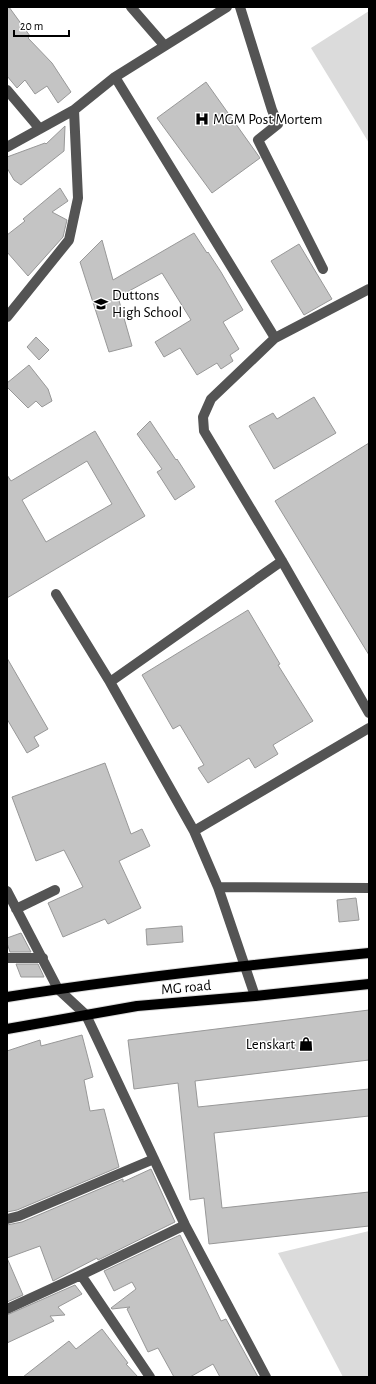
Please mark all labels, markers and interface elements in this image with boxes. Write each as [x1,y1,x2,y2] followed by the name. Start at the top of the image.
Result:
[14,12,69,38] scale bar
[20,20,43,32] text: 20 m
[194,111,210,127] hospital icon: MGM Post Mortem
[213,112,323,127] place label: MGM Post Mortem
[112,288,182,320] place label: Duttons High School
[93,296,109,312] school or university icon: Duttons High School
[160,978,212,997] street label: MG road
[298,1036,314,1052] shop icon: Lenskart
[246,1037,295,1052] place label: Lenskart

